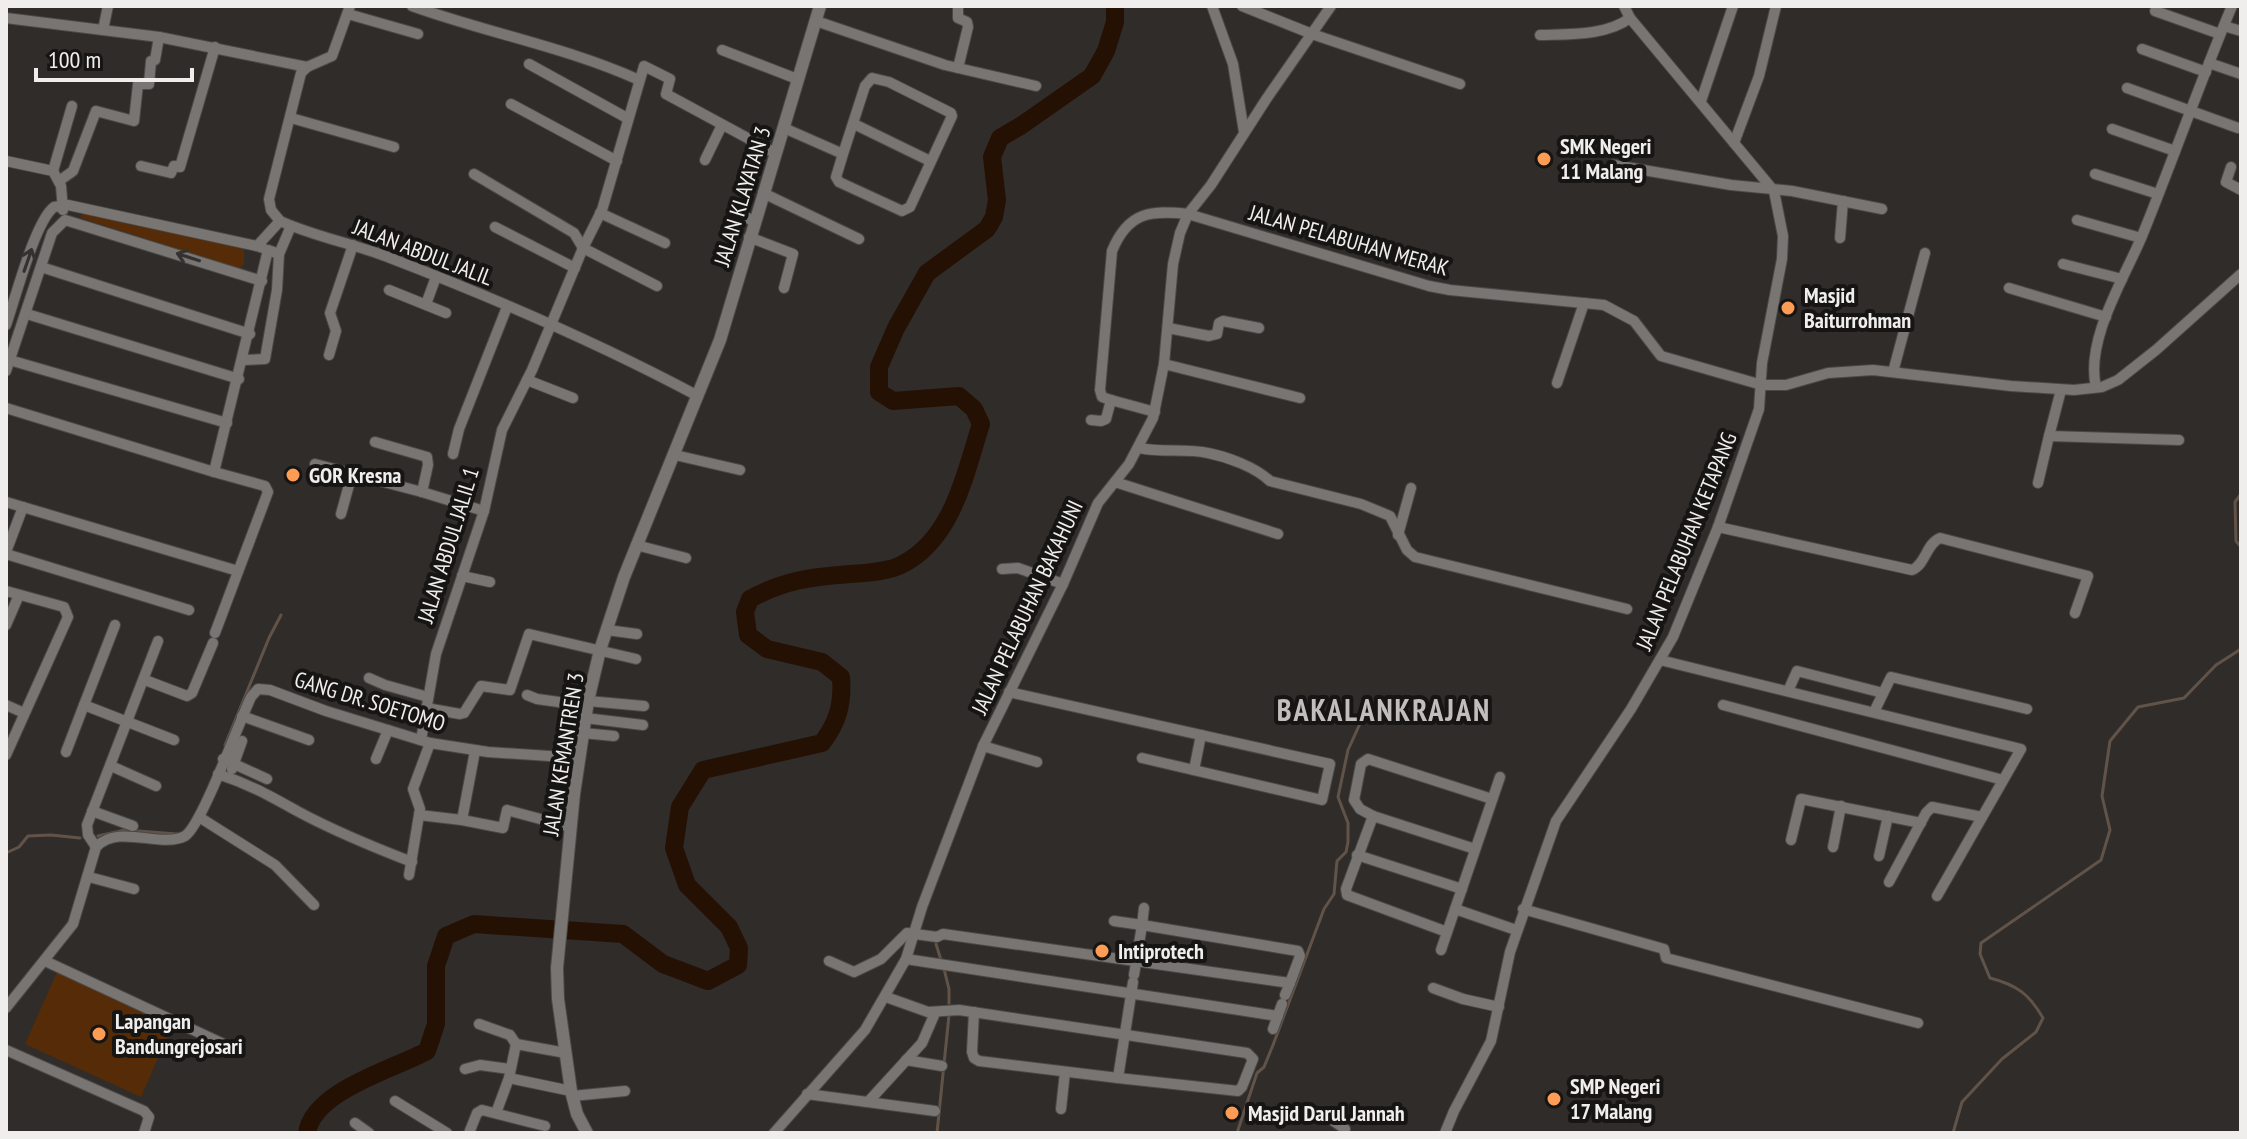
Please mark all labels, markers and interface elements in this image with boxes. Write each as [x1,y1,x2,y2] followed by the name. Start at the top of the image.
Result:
[36,32,192,82] scale bar
[48,44,101,75] text: 100 m
[707,123,777,270] street label: JALAN KLAYATAN 3
[1560,132,1652,185] place label: SMK Negeri 11 Malang
[1535,150,1553,168] marker: SMK Negeri 11 Malang
[1245,198,1452,282] street label: JALAN PELABUHAN MERAK
[348,212,497,291] street label: JALAN ABDUL JALIL
[21,248,36,273] one-way arrow
[175,249,201,264] one-way arrow
[1804,281,1911,334] place label: Masjid Baiturrohman
[1779,299,1797,317] marker: Masjid Baiturrohman
[1629,428,1743,655] street label: JALAN PELABUHAN KETAPANG
[309,461,401,489] place label: GOR Kresna
[411,464,485,627] street label: JALAN ABDUL JALIL 1
[284,466,302,484] marker: GOR Kresna
[965,495,1089,719] street label: JALAN PELABUHAN BAKAHUNI
[291,665,449,737] street label: GANG DR. SOETOMO
[536,670,590,838] street label: JALAN KEMANTREN 3
[1277,690,1491,729] district label: BAKALANKRAJAN
[1118,937,1204,965] place label: Intiprotech
[1093,942,1111,960] marker: Intiprotech
[115,1007,243,1060] place label: Lapangan Bandungrejosari
[90,1025,108,1043] marker: Lapangan Bandungrejosari
[1570,1072,1660,1125] place label: SMP Negeri 17 Malang
[1545,1090,1563,1108] marker: SMP Negeri 17 Malang
[1248,1099,1405,1127] place label: Masjid Darul Jannah
[1223,1104,1241,1122] marker: Masjid Darul Jannah

